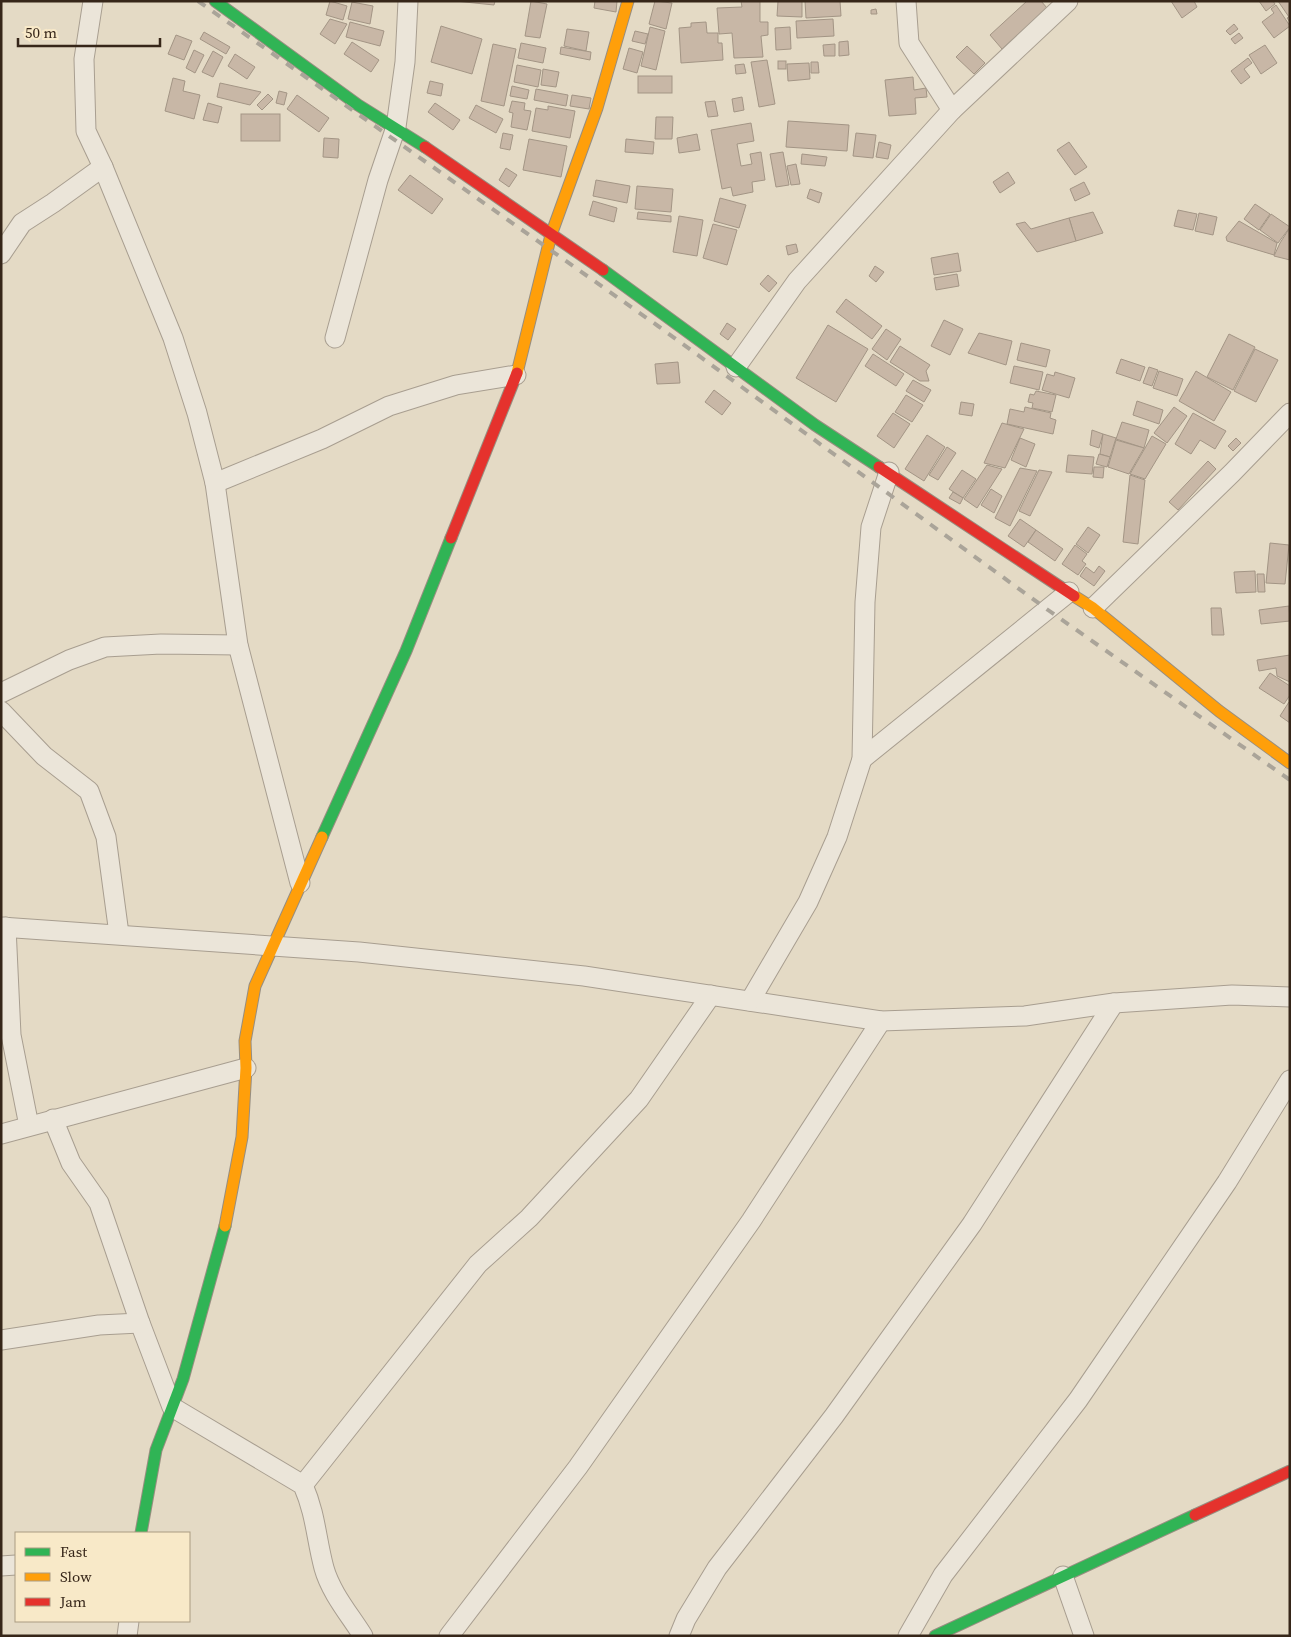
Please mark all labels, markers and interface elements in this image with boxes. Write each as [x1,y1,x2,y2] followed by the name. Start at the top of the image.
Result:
[18,15,160,47] scale bar
[25,22,57,43] text: 50 m
[15,1532,190,1622] legend
[60,1541,87,1562] text: Fast
[60,1566,92,1587] text: Slow
[59,1591,87,1612] text: Jam

